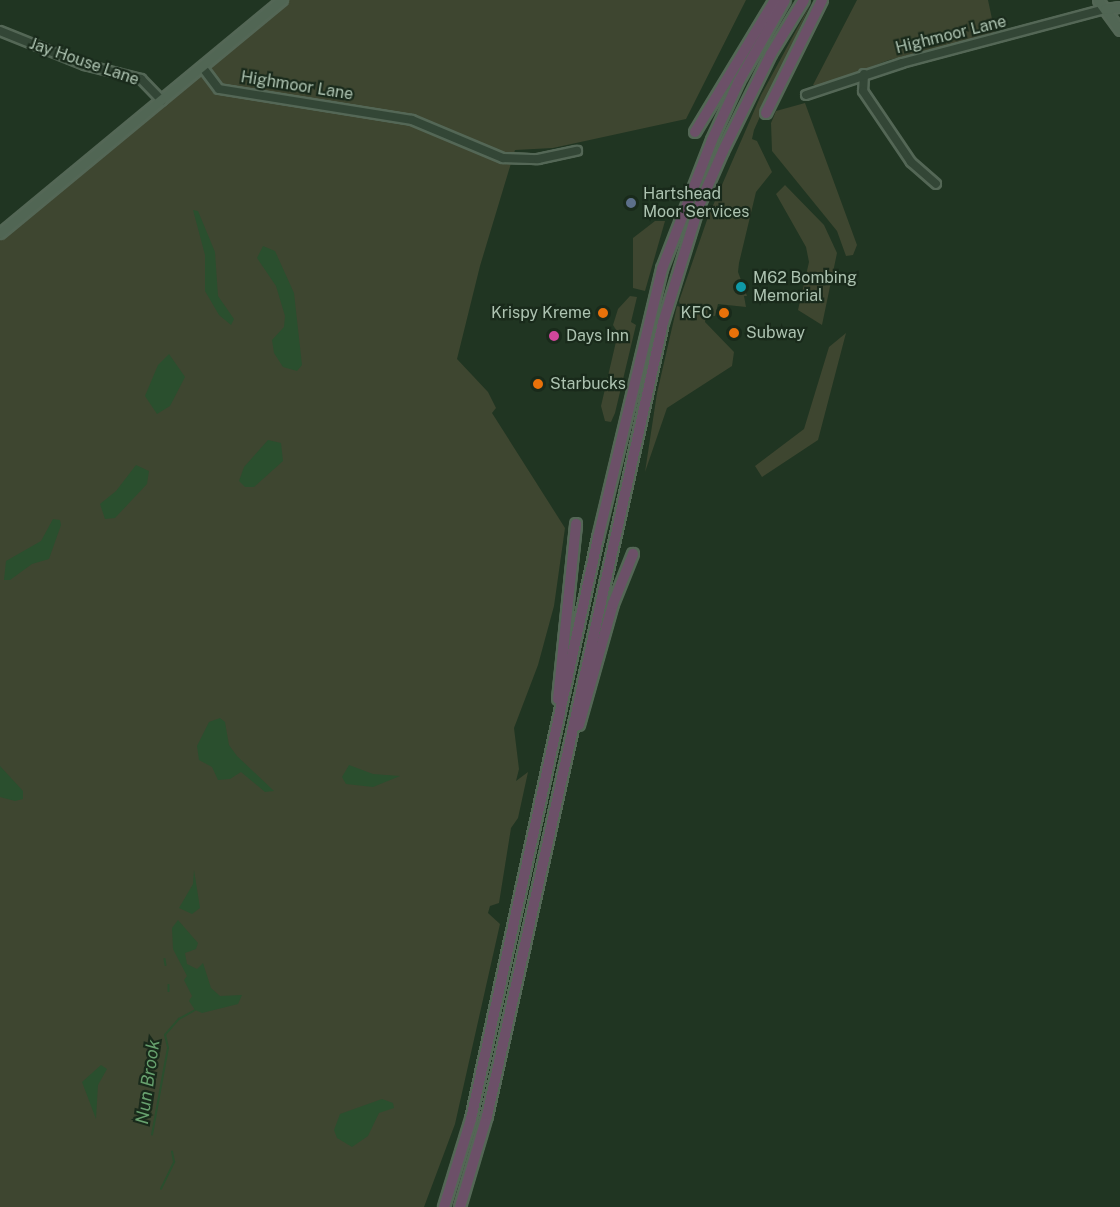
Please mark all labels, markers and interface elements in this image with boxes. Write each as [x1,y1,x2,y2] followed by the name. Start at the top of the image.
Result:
[894,12,1008,58] street label: Highmoor Lane
[27,34,141,90] street label: Jay House Lane
[239,68,355,104] street label: Highmoor Lane
[643,184,749,222] place label: Hartshead Moor Services
[624,196,638,210] marker: Hartshead Moor Services
[753,268,857,306] place label: M62 Bombing Memorial
[734,280,748,294] marker: M62 Bombing Memorial
[491,303,591,323] place label: Krispy Kreme
[681,303,712,323] place label: KFC
[596,306,610,320] marker: Krispy Kreme
[717,306,731,320] marker: KFC
[746,323,805,343] place label: Subway
[566,326,629,346] place label: Days Inn
[727,326,741,340] marker: Subway
[547,329,561,343] marker: Days Inn
[550,374,626,394] place label: Starbucks
[531,377,545,391] marker: Starbucks
[131,1038,165,1126] water label: Nun Brook

